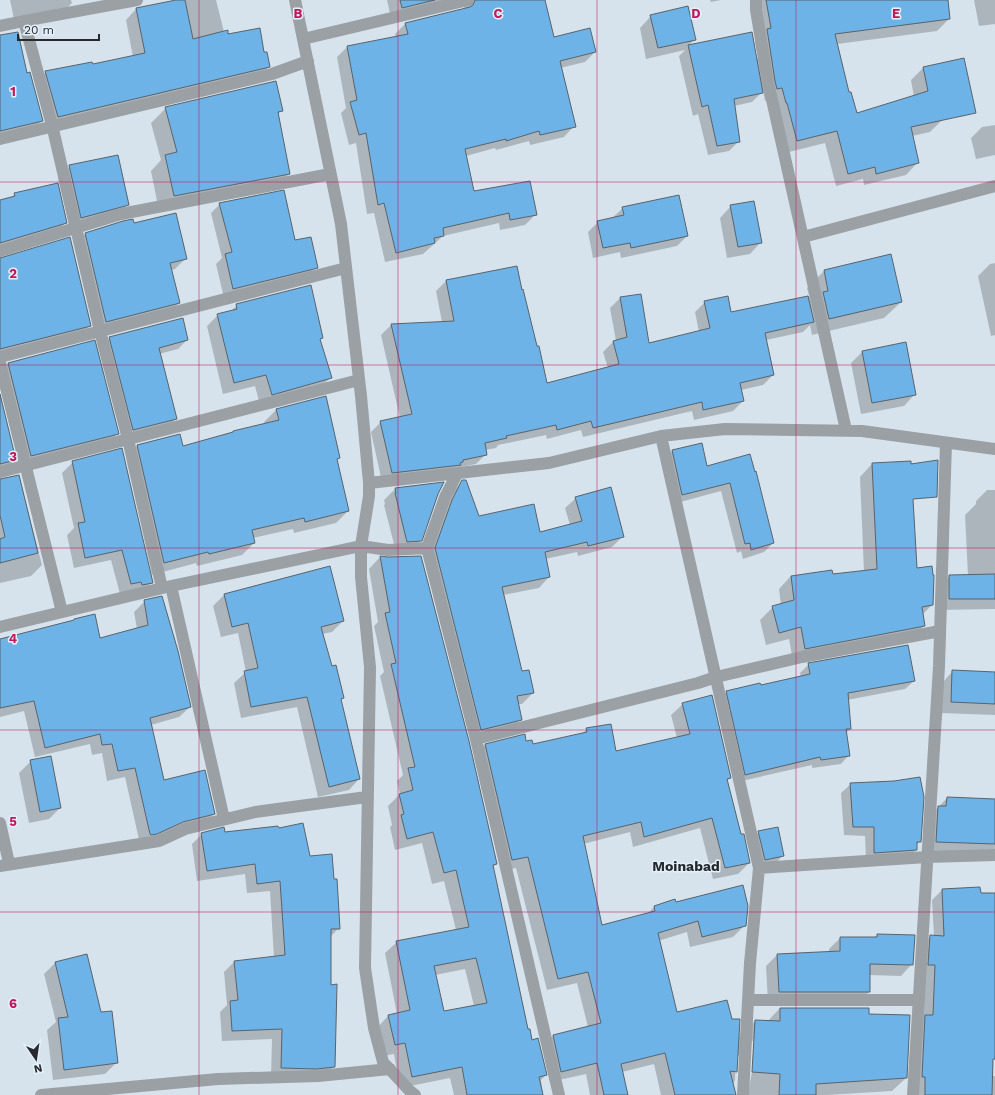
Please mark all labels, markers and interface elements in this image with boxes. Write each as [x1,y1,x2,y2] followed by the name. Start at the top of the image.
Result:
[294,6,303,21] text: B
[494,6,503,21] text: C
[691,6,701,21] text: D
[892,6,900,21] text: E
[18,16,99,42] scale bar
[24,23,54,37] text: 20 m
[10,84,16,99] text: 1
[9,266,17,281] text: 2
[9,449,17,464] text: 3
[9,631,18,646] text: 4
[9,814,17,829] text: 5
[652,858,720,874] district label: Moinabad
[9,996,17,1011] text: 6
[16,1039,56,1079] north arrow
[33,1061,44,1076] text: N

